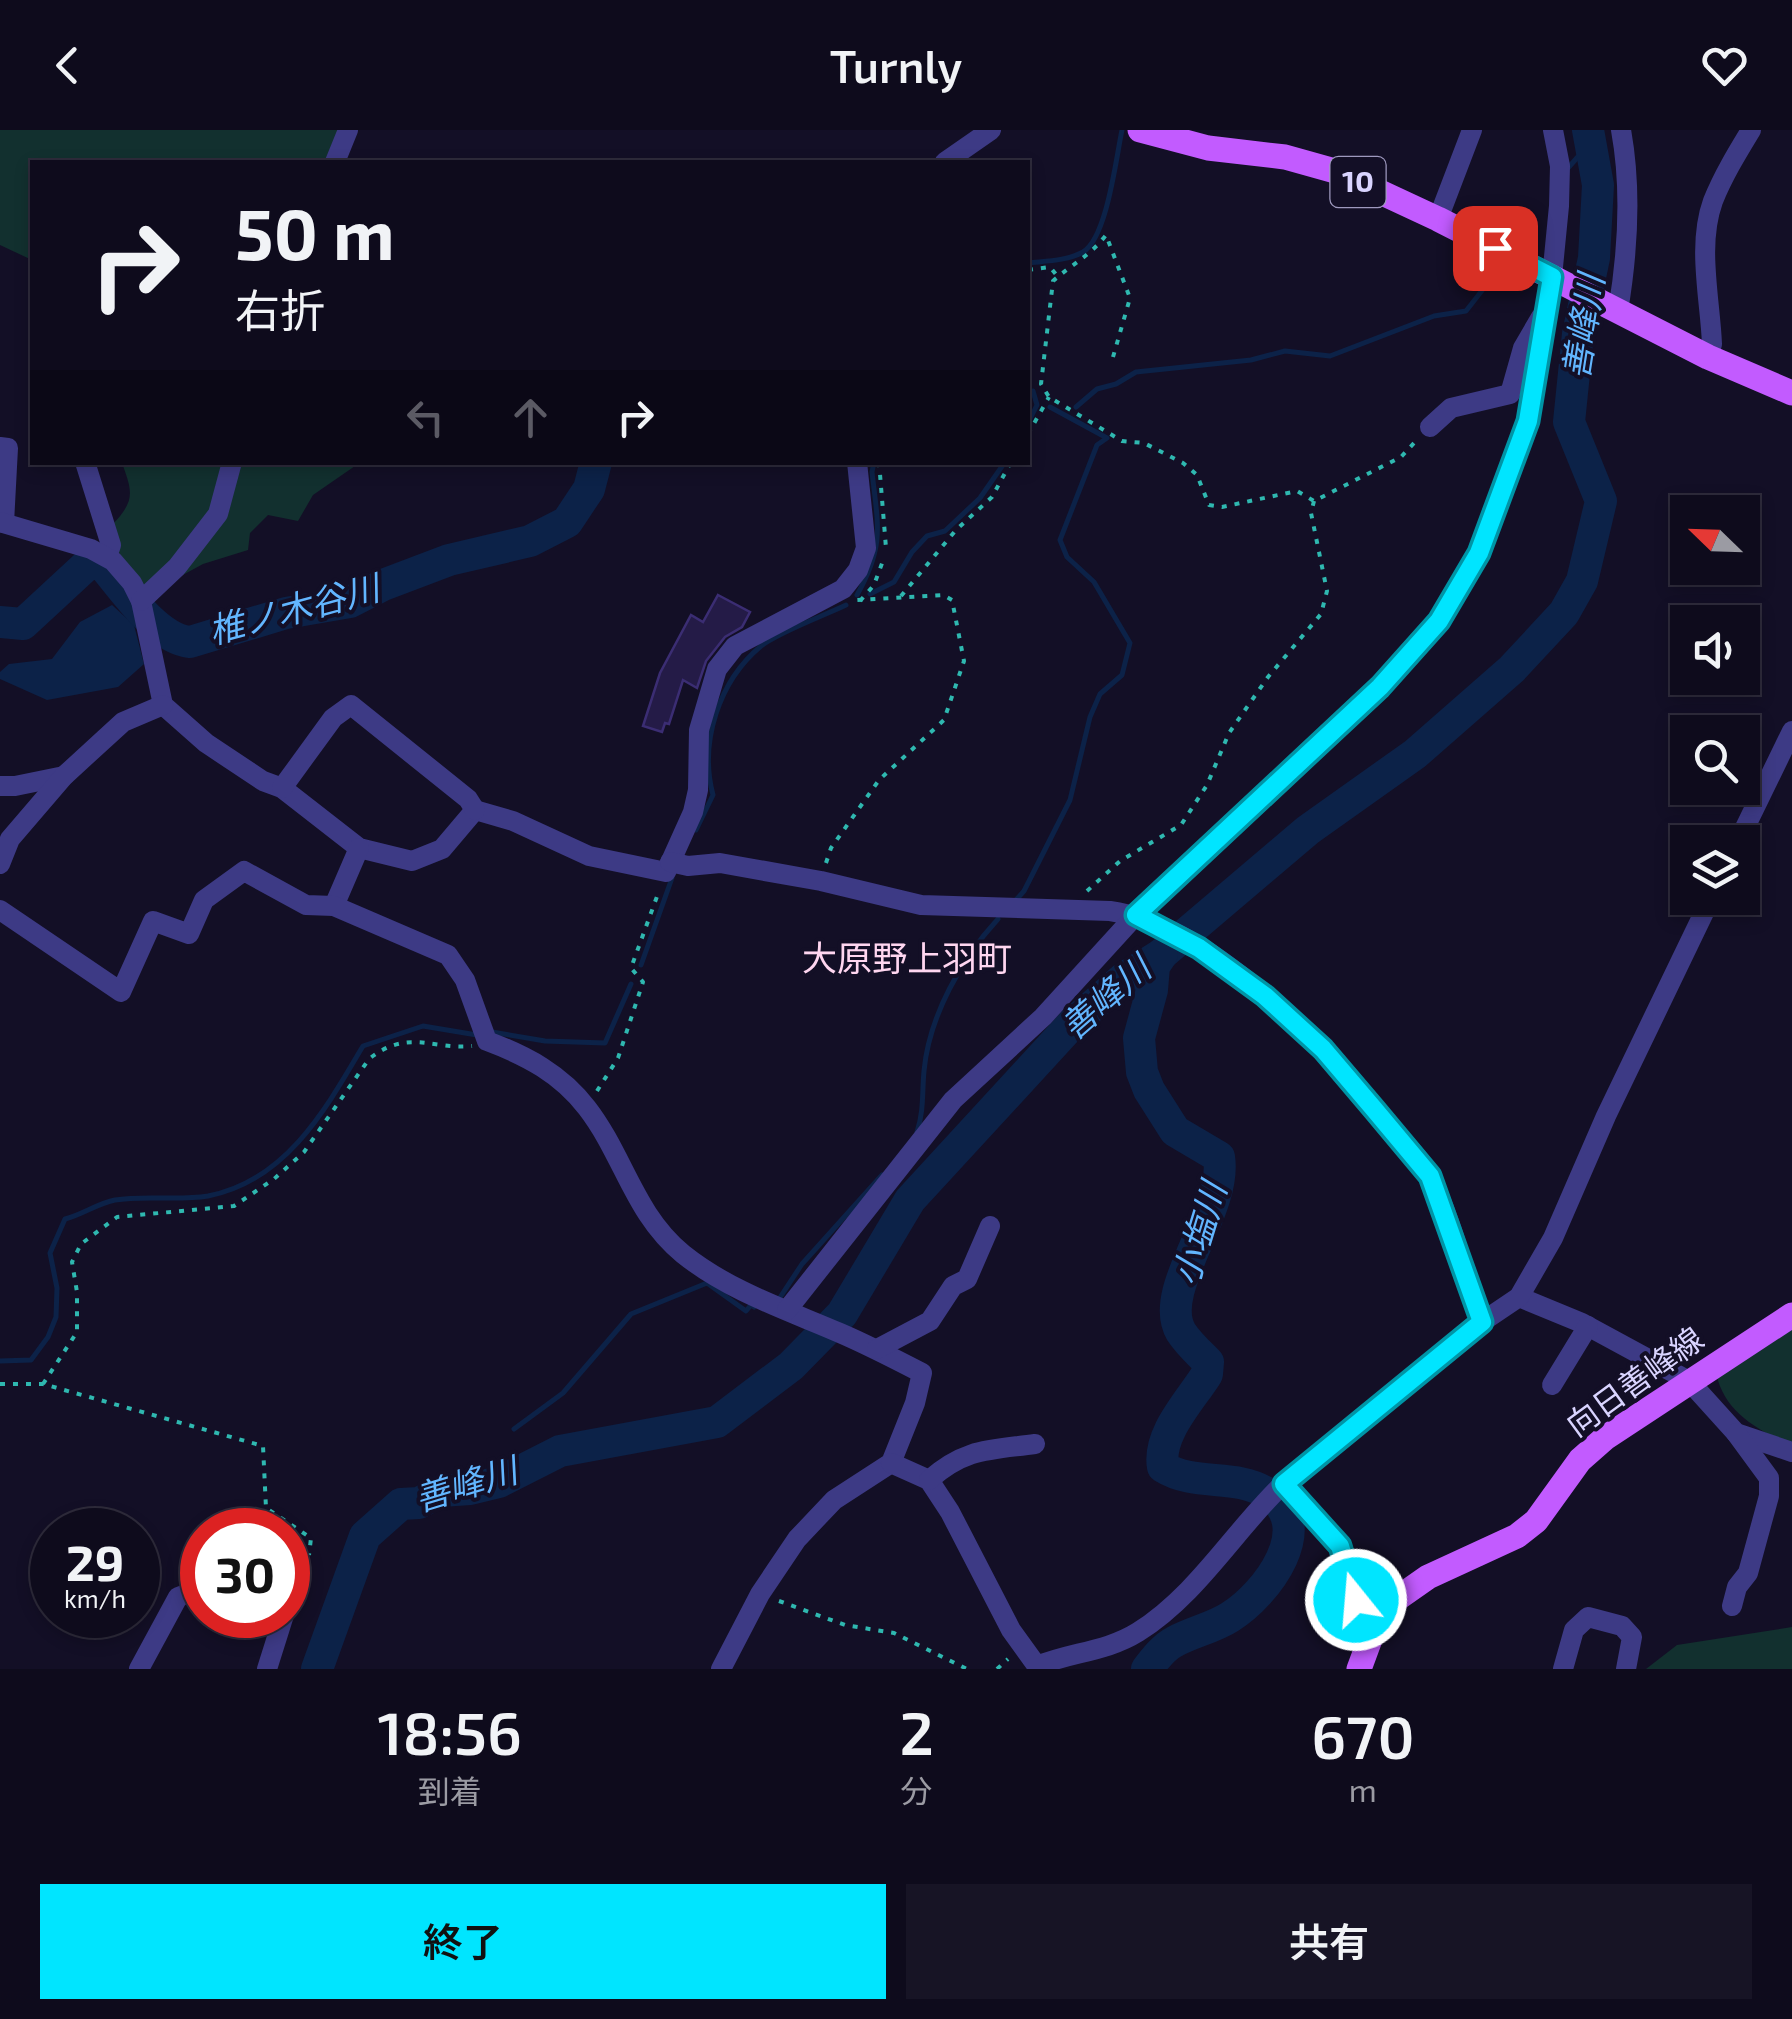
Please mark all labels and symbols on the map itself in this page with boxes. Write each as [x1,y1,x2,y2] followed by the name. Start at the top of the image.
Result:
[1330,157,1386,207] road number: 10
[1453,206,1538,291] pin
[1553,268,1612,382] water label: 善峰川
[1670,495,1760,585] north arrow
[204,564,387,651] water label: 椎ノ木谷川
[802,936,1012,978] district label: 大原野上羽町
[1051,944,1161,1047] water label: 善峰川
[1163,1173,1235,1290] water label: 小塩川
[1558,1318,1710,1443] street label: 向日善峰線
[409,1446,526,1519] water label: 善峰川
[180,1508,310,1638] speed limit sign: 30
[1304,1548,1408,1652] position arrow

